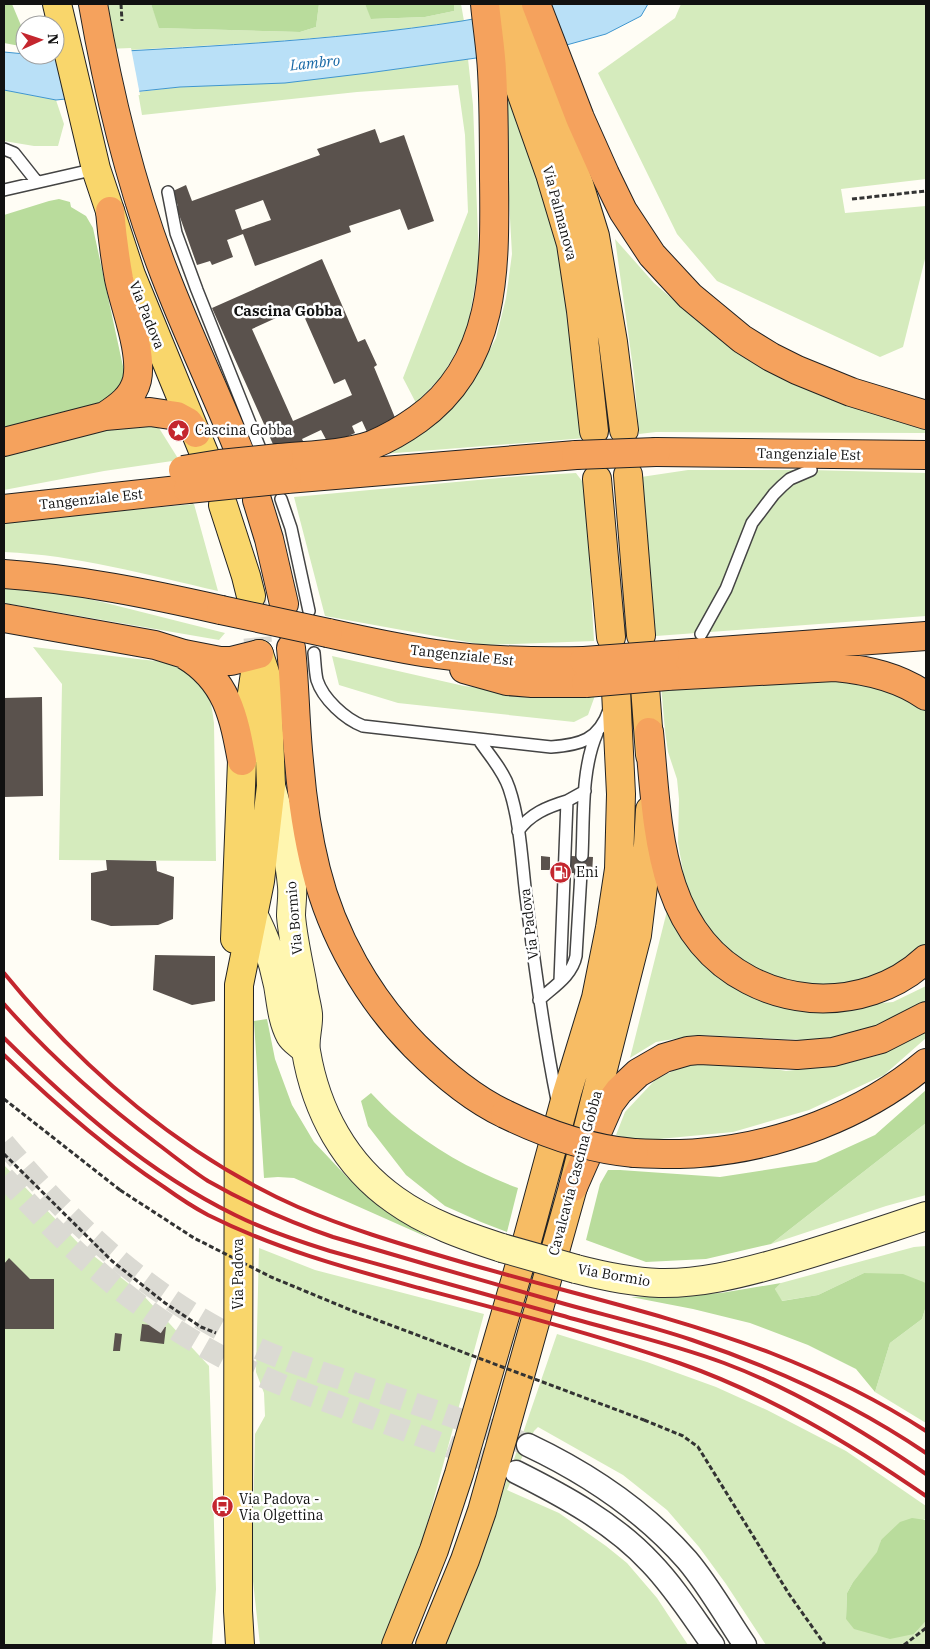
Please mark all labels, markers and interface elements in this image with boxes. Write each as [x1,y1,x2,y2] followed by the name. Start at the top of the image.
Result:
[15,15,65,65] north arrow
[44,33,62,45] text: N
[288,50,341,75] water label: Lambro
[539,164,581,263] street label: Via Palmanova
[125,278,169,352] street label: Via Padova
[234,301,343,320] district label: Cascina Gobba
[167,418,191,442] place icon: Cascina Gobba
[195,421,293,439] place label: Cascina Gobba
[757,444,861,464] street label: Tangenziale Est
[38,485,144,513] street label: Tangenziale Est
[409,641,515,669] street label: Tangenziale Est
[548,860,572,884] fuel station icon: Eni
[576,863,598,881] place label: Eni
[282,881,306,955] street label: Via Bormio
[516,887,542,961] street label: Via Padova
[544,1088,606,1258] street label: Cavalcavia Cascina Gobba
[229,1238,247,1310] street label: Via Padova
[576,1260,652,1290] street label: Via Bormio
[239,1490,324,1524] place label: Via Padova - Via Olgettina
[211,1495,235,1519] bus stop icon: Via Padova - Via Olgettina

